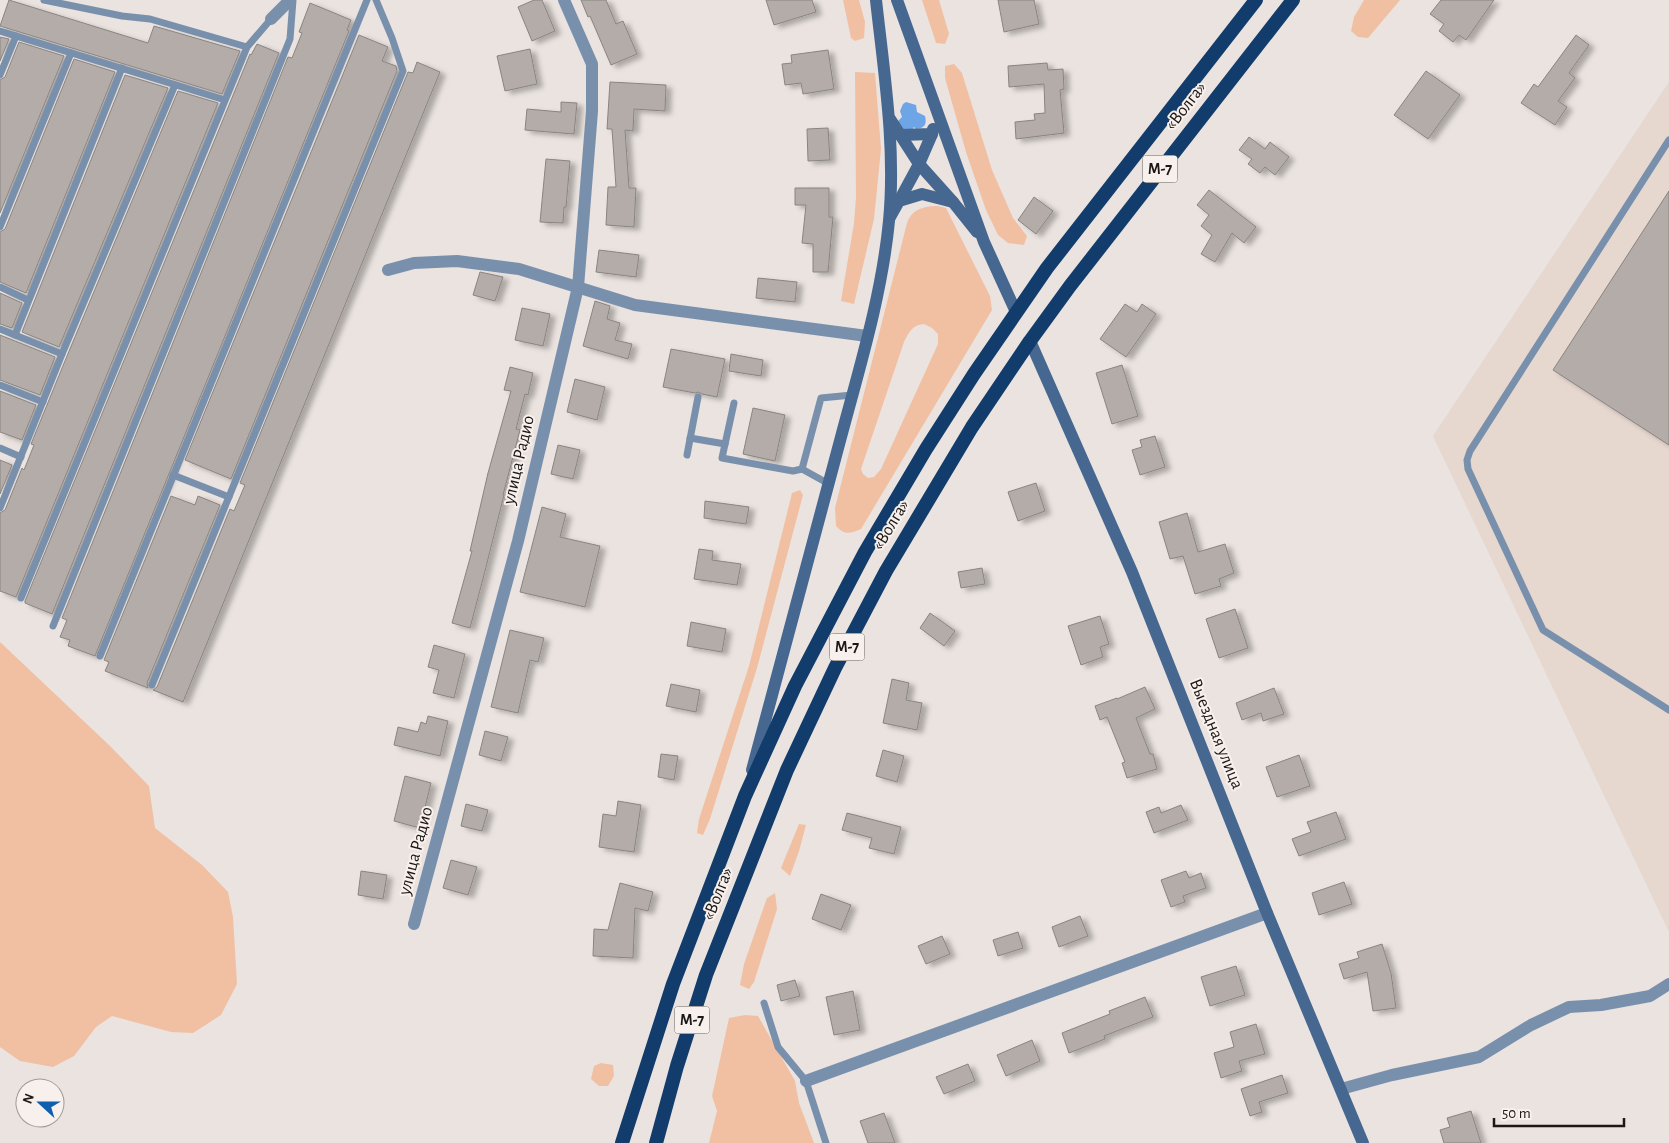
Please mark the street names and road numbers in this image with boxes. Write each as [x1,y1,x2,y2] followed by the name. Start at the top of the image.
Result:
[1162,79,1210,133] street label: «Волга»
[1142,156,1178,182] road number: М-7
[500,414,538,507] street label: улица Радио
[869,497,913,553] street label: «Волга»
[830,634,864,660] road number: М-7
[1186,676,1246,792] street label: Выездная улица
[395,805,436,898] street label: улица Радио
[699,865,737,923] street label: «Волга»
[674,1006,710,1034] road number: М-7

